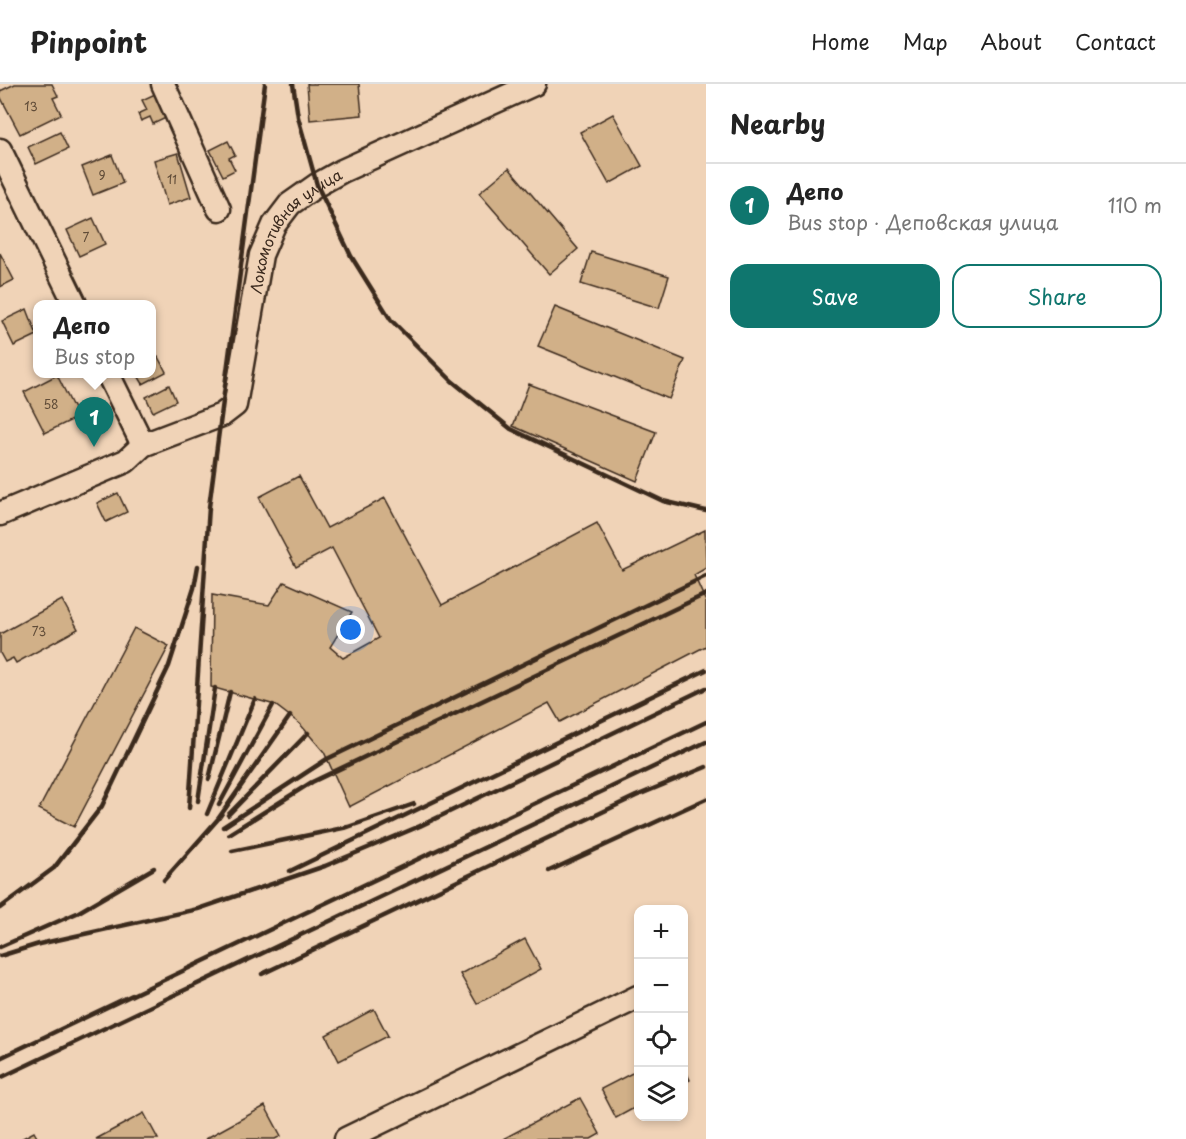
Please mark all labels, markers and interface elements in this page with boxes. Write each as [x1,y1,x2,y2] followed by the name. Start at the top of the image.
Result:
[30,20,147,63] text: Pinpoint
[811,25,870,57] text: Home
[903,25,948,57] text: Map
[981,25,1042,57] text: About
[1075,25,1156,57] text: Contact
[24,97,38,115] house number: 13
[730,104,825,143] text: Nearby
[243,162,346,295] street label: Локомотивная улица
[98,166,106,184] house number: 9
[167,170,177,188] house number: 11
[787,174,843,207] text: Депо
[745,190,754,220] text: 1
[1108,190,1162,220] text: 110 m
[787,207,1058,237] text: Bus stop · Деповская улица
[83,228,90,246] house number: 7
[730,264,940,328] button: Save
[952,264,1162,328] button: Share
[33,300,156,378] popup
[54,308,110,341] text: Депо
[54,341,135,371] text: Bus stop
[43,395,59,413] house number: 58
[74,398,113,447] pin: 1
[336,615,365,644] your location
[32,622,46,640] house number: 73
[634,905,688,1121] map controls
[634,905,688,959] button: +
[634,959,688,1013] button: −
[634,1013,688,1067] button: locate
[634,1067,688,1121] button: layers

